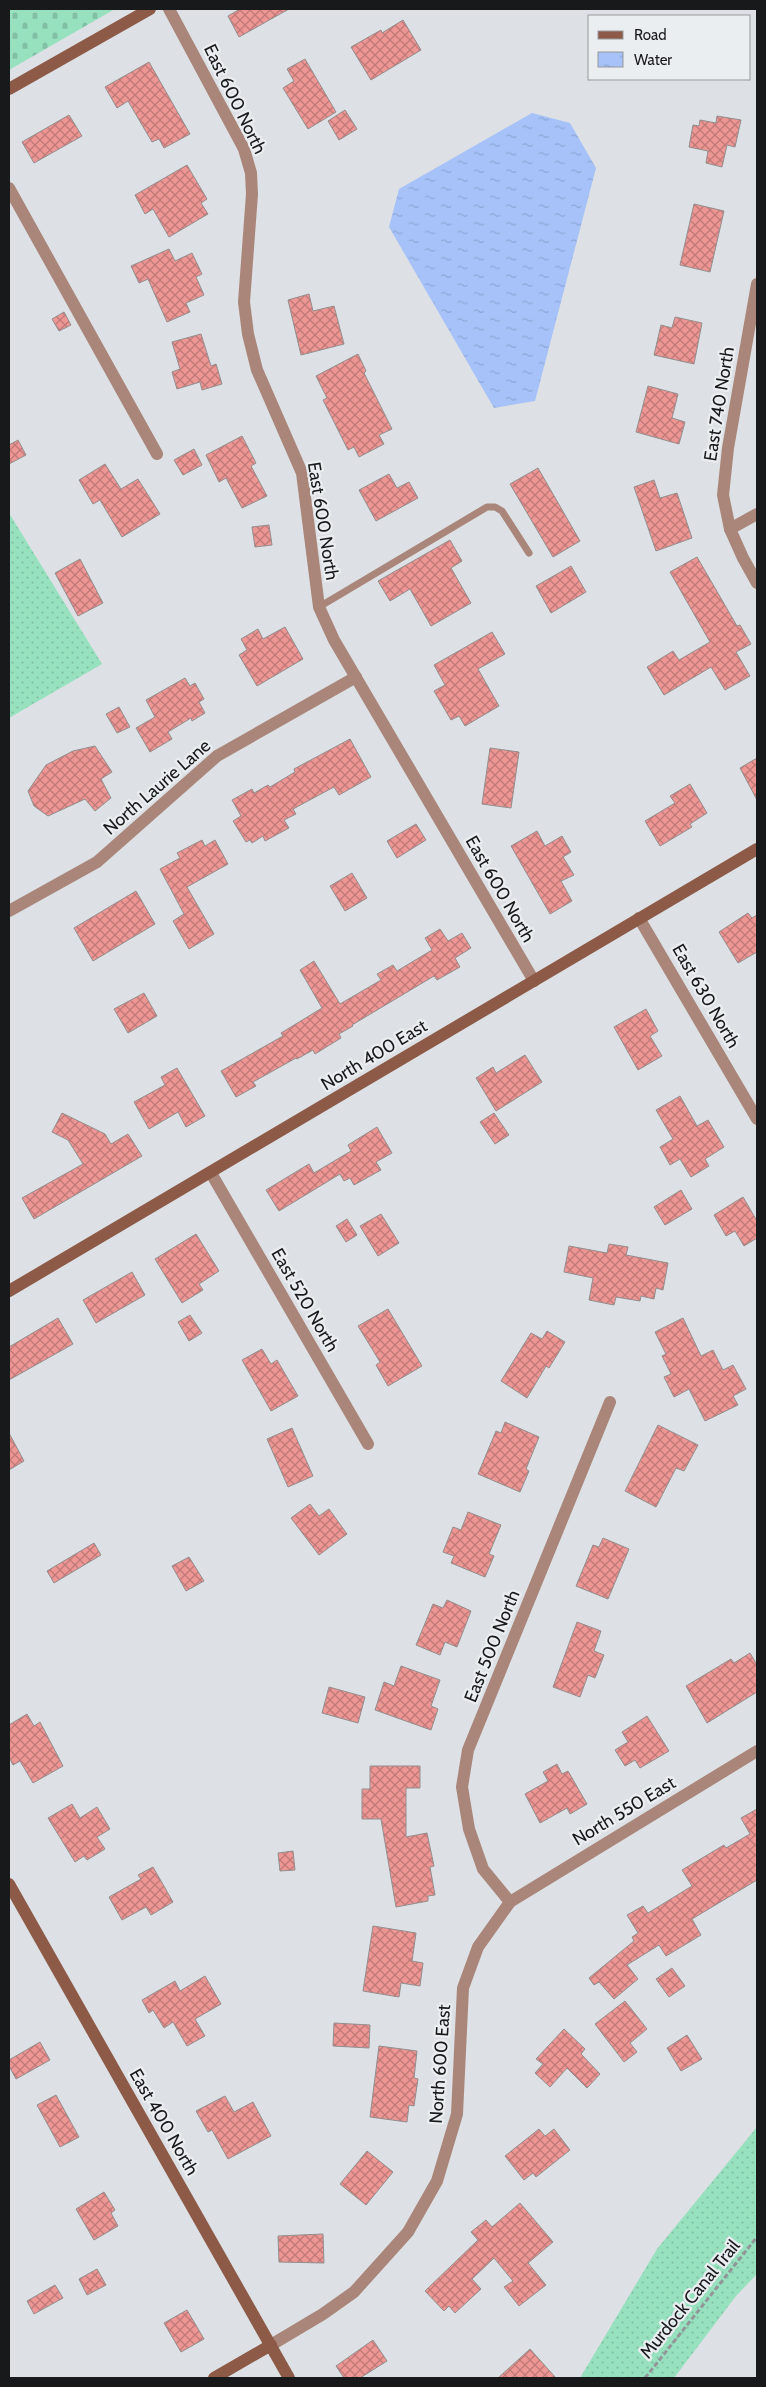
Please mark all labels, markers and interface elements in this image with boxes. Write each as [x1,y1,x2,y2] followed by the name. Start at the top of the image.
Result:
[588,15,751,80] legend
[634,26,667,44] text: Road
[199,41,271,157] street label: East 600 North
[634,51,672,69] text: Water
[699,345,739,463] street label: East 740 North
[303,460,343,582] street label: East 600 North
[99,735,215,839] street label: North Laurie Lane
[461,832,539,946] street label: East 600 North
[667,940,745,1052] street label: East 630 North
[317,1015,431,1095] street label: North 400 East
[267,1244,343,1356] street label: East 520 North
[460,1587,524,1705] street label: East 500 North
[569,1772,679,1850] street label: North 550 East
[425,2004,455,2124] street label: North 600 East
[125,2065,203,2179] street label: East 400 North
[635,2235,745,2363] street label: Murdock Canal Trail

